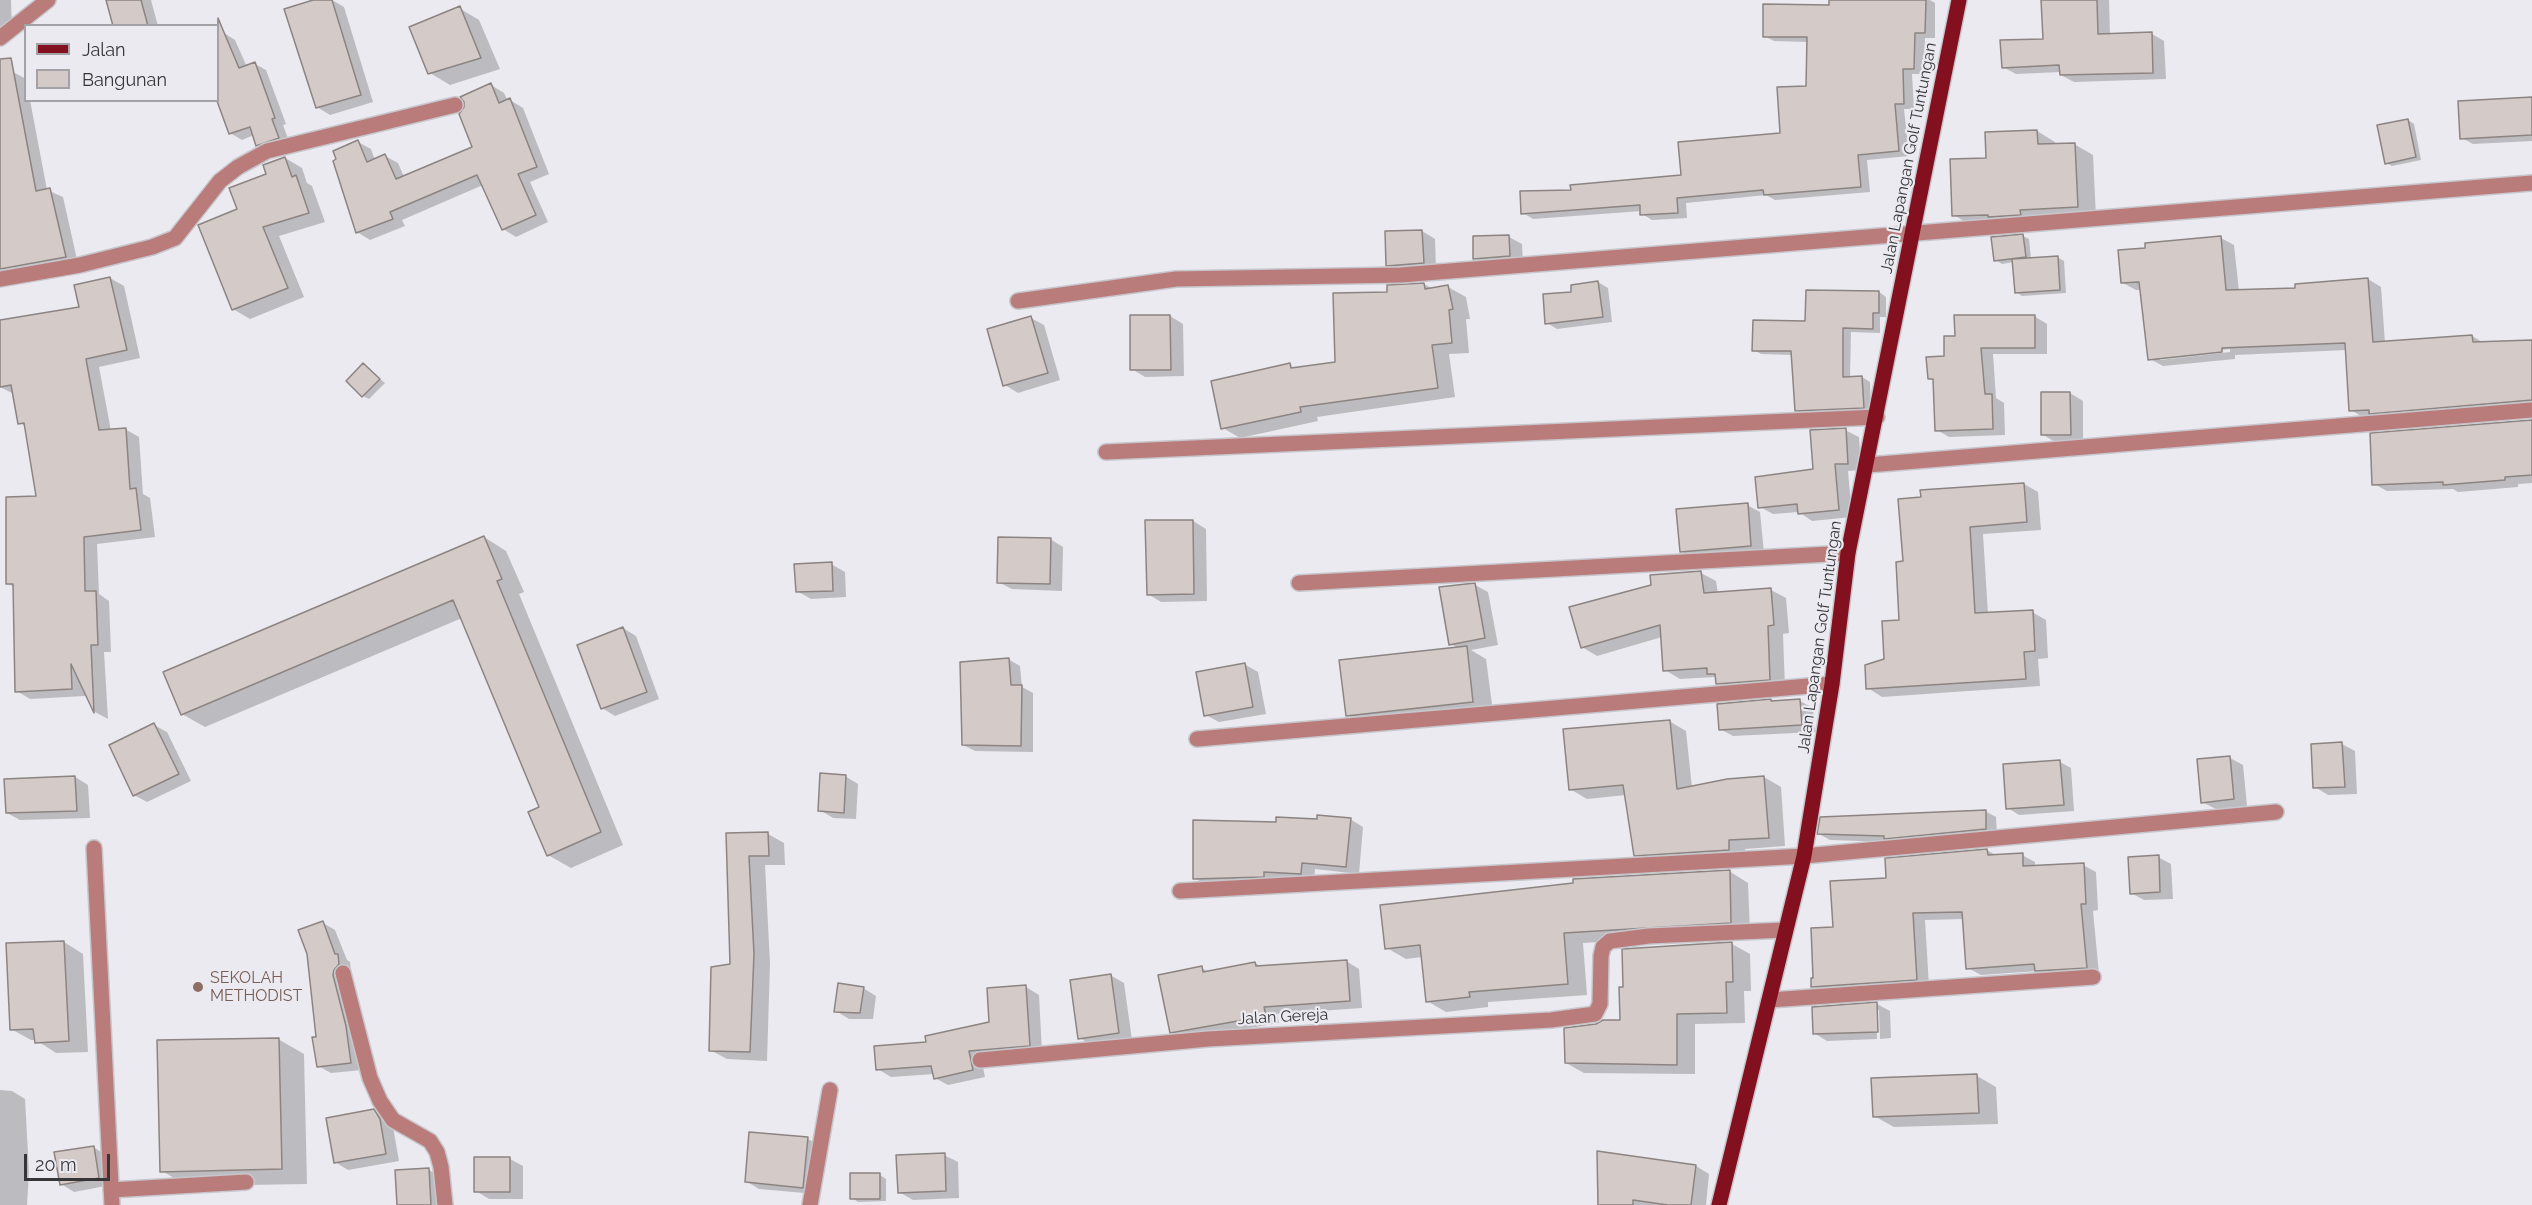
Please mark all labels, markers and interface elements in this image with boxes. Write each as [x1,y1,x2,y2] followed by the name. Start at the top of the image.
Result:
[24,24,219,102] legend
[82,39,126,60] text: Jalan
[1877,41,1941,275] street label: Jalan Lapangan Golf Tuntungan
[82,69,167,90] text: Bangunan
[1794,519,1846,755] street label: Jalan Lapangan Golf Tuntungan
[210,968,302,1006] place label: SEKOLAH METHODIST
[191,980,205,994] marker: SEKOLAH METHODIST
[1237,1005,1329,1029] street label: Jalan Gereja
[27,1142,112,1180] scale bar
[35,1154,77,1175] text: 20 m

